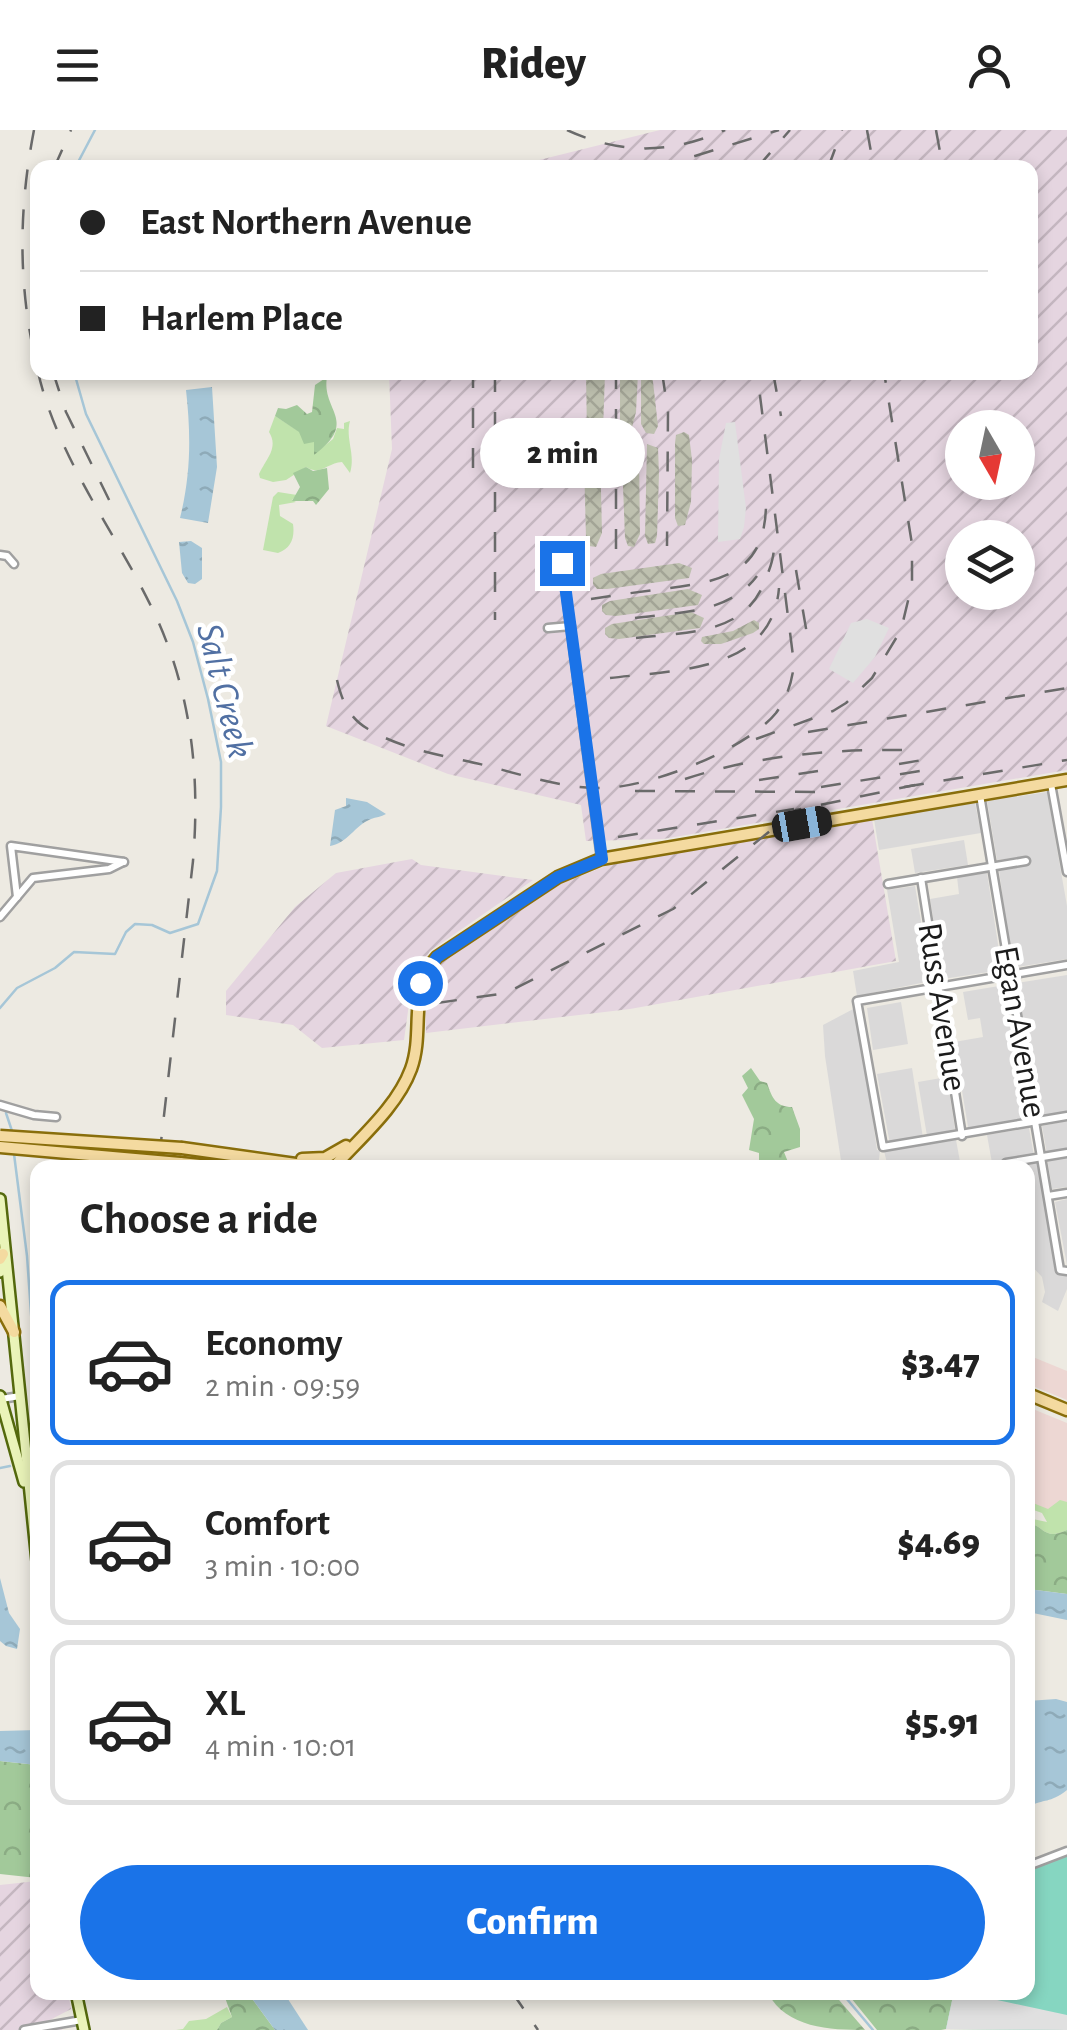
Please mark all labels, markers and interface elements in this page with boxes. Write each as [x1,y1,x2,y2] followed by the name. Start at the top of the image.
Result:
[50,38,105,93] icon: menu
[962,38,1017,93] icon: person
[481,42,586,87] text: Ridey
[140,204,472,242] text: East Northern Avenue
[140,300,343,338] text: Harlem Place
[945,410,1035,500] north arrow
[945,410,1035,610] map controls
[480,418,644,488] callout: 2 min
[527,437,598,469] text: 2 min
[945,520,1035,610] button: layers
[540,541,585,586] route end
[189,620,259,762] water label: Salt Creek
[770,804,834,844] car
[911,920,973,1094] street label: Russ Avenue
[988,943,1052,1121] street label: Egan Avenue
[398,961,443,1006] route start
[80,1197,318,1242] text: Choose a ride
[85,1318,175,1408] icon: car
[205,1325,343,1363] text: Economy
[901,1344,980,1382] text: $3.47
[205,1370,360,1402] text: 2 min · 09:59
[85,1498,175,1588] icon: car
[205,1505,330,1543] text: Comfort
[897,1524,980,1562] text: $4.69
[205,1550,360,1582] text: 3 min · 10:00
[85,1678,175,1768] icon: car
[205,1685,245,1723] text: XL
[905,1704,980,1742] text: $5.91
[205,1730,357,1762] text: 4 min · 10:01
[80,1865,985,1980] button: Confirm

